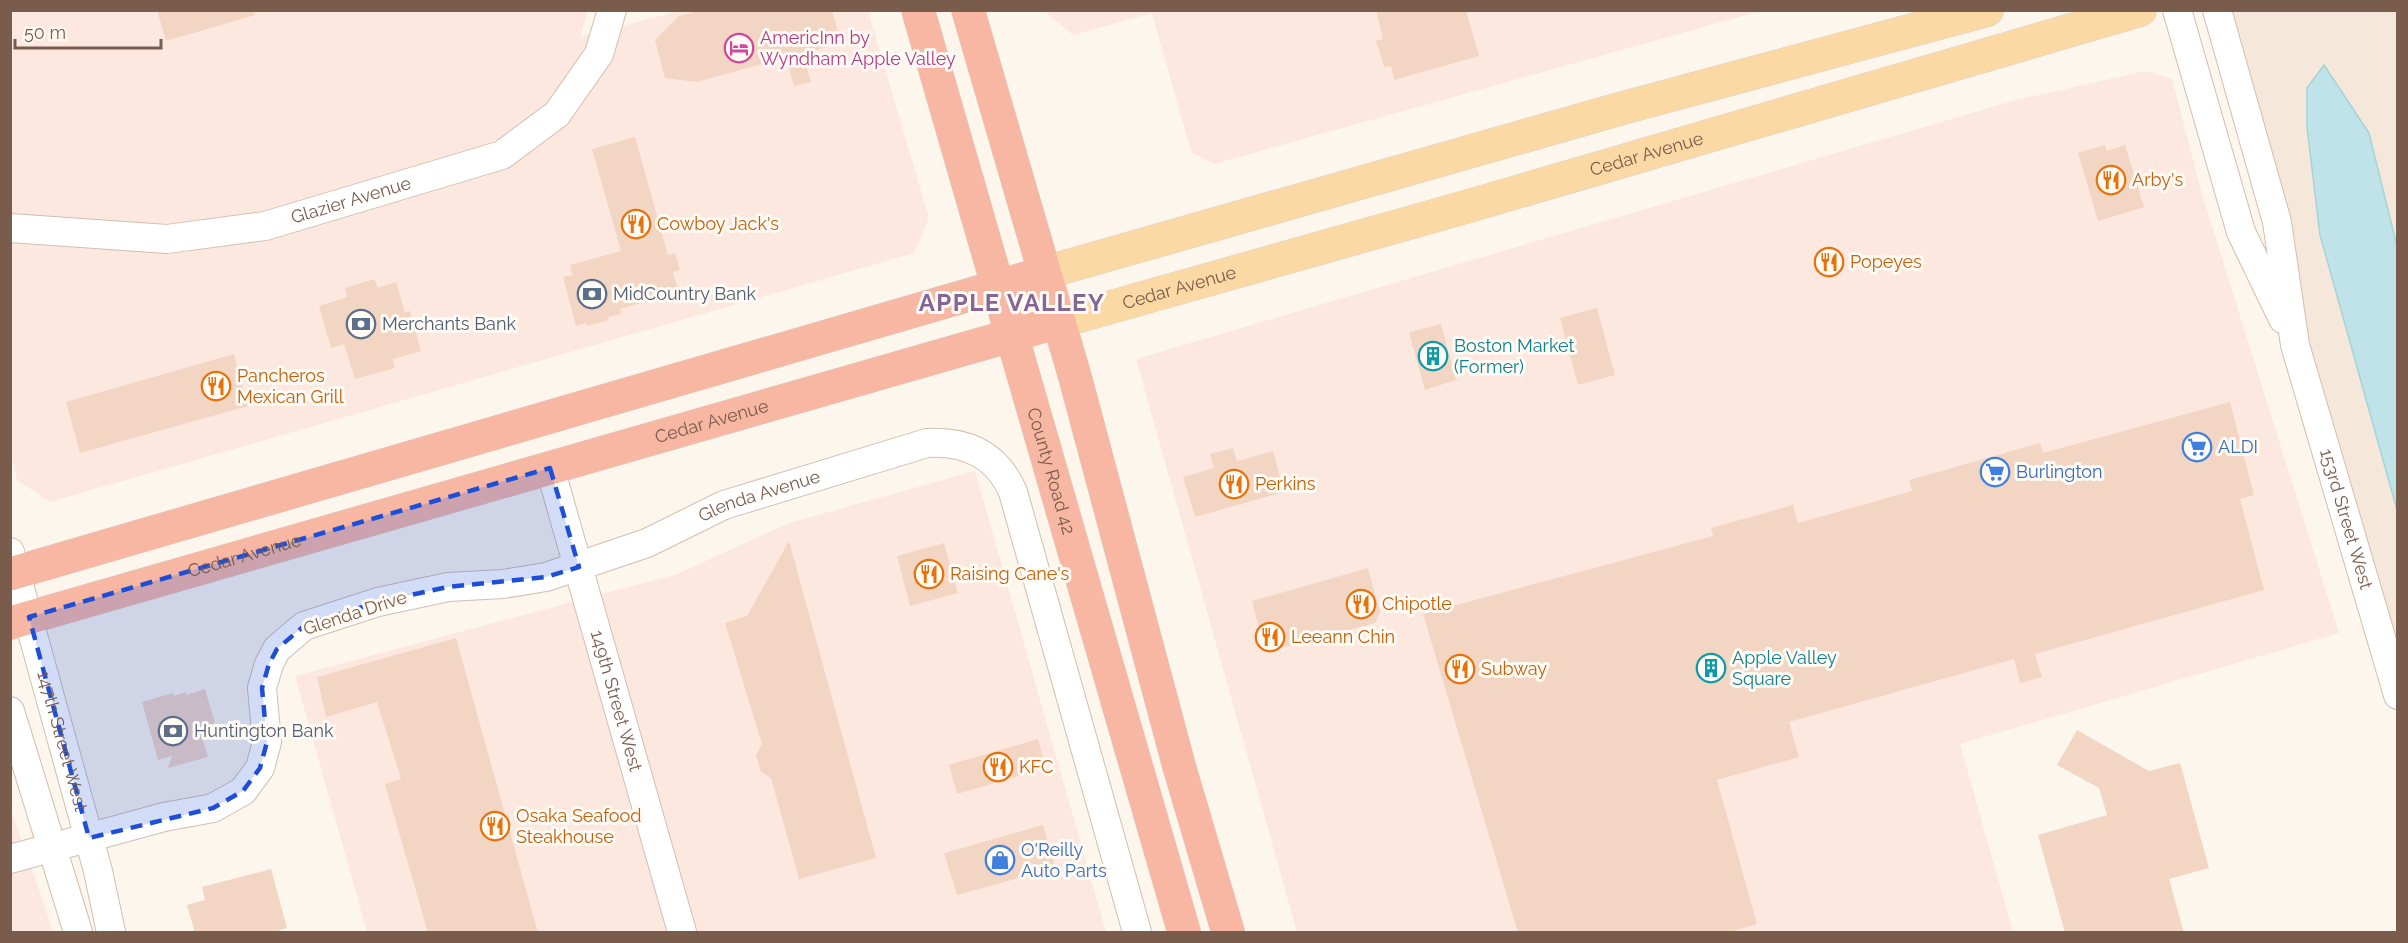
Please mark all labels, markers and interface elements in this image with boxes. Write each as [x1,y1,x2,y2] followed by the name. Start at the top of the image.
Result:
[15,12,160,50] scale bar
[24,22,66,43] text: 50 m
[760,27,956,69] place label: AmericInn by Wyndham Apple Valley
[723,32,755,64] hotel icon: AmericInn by Wyndham Apple Valley
[1587,127,1706,180] street label: Cedar Avenue
[2095,164,2127,196] restaurant icon: Arby's
[2132,169,2183,190] place label: Arby's
[288,172,414,228] street label: Glazier Avenue
[620,208,652,240] restaurant icon: Cowboy Jack's
[657,213,779,234] place label: Cowboy Jack's
[1813,246,1845,278] restaurant icon: Popeyes
[1850,251,1922,272] place label: Popeyes
[1120,261,1239,313] street label: Cedar Avenue
[576,278,608,310] bank icon: MidCountry Bank
[613,283,756,304] place label: MidCountry Bank
[919,288,1105,317] district label: APPLE VALLEY
[345,308,377,340] bank icon: Merchants Bank
[382,313,516,334] place label: Merchants Bank
[1454,335,1574,377] place label: Boston Market (Former)
[1417,340,1449,372] building icon: Boston Market (Former)
[237,365,344,407] place label: Pancheros Mexican Grill
[200,370,232,402] restaurant icon: Pancheros Mexican Grill
[652,395,771,447] street label: Cedar Avenue
[1023,405,1080,537] street label: County Road 42
[2181,431,2213,463] supermarket icon: ALDI
[2218,436,2258,457] place label: ALDI
[2316,446,2377,592] street label: 153rd Street West
[1979,456,2011,488] supermarket icon: Burlington
[2016,461,2103,482] place label: Burlington
[695,465,823,526] street label: Glenda Avenue
[1218,468,1250,500] restaurant icon: Perkins
[1255,473,1316,494] place label: Perkins
[185,529,304,581] street label: Cedar Avenue
[913,558,945,590] restaurant icon: Raising Cane's
[950,563,1070,584] place label: Raising Cane's
[301,586,410,639] street label: Glenda Drive
[1345,588,1377,620] restaurant icon: Chipotle
[1382,593,1452,614] place label: Chipotle
[1254,621,1286,653] restaurant icon: Leeann Chin
[1291,626,1395,647] place label: Leeann Chin
[587,627,647,774] street label: 149th Street West
[1732,647,1837,689] place label: Apple Valley Square
[1695,652,1727,684] building icon: Apple Valley Square
[1444,653,1476,685] restaurant icon: Subway
[1481,658,1547,679] place label: Subway
[33,668,92,814] street label: 147th Street West
[157,715,189,747] bank icon: Huntington Bank
[194,720,334,741] place label: Huntington Bank
[982,751,1014,783] restaurant icon: KFC
[1019,756,1053,777] place label: KFC
[516,805,641,847] place label: Osaka Seafood Steakhouse
[479,810,511,842] restaurant icon: Osaka Seafood Steakhouse
[1021,839,1107,881] place label: O'Reilly Auto Parts
[984,844,1016,876] shop icon: O'Reilly Auto Parts

